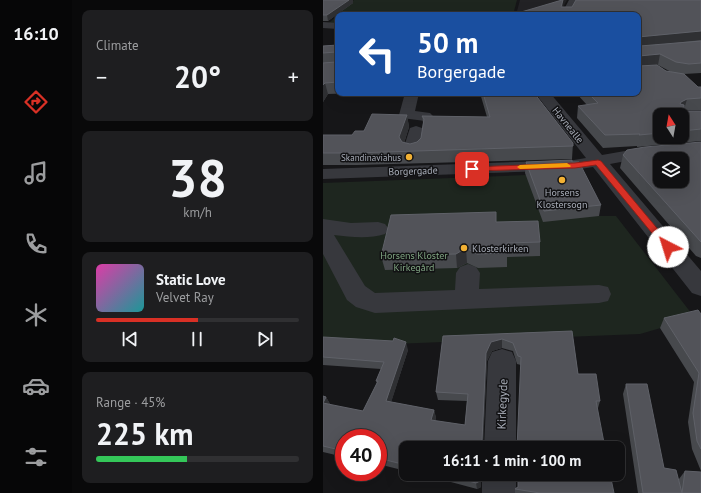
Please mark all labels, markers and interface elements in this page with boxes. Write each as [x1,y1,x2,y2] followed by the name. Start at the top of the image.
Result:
[13,22,59,45] text: 16:10
[417,24,478,61] text: 50 m
[351,28,403,80] icon: left
[96,37,139,54] text: Climate
[174,57,221,96] text: 20°
[417,60,506,83] text: Borgergade
[96,63,107,91] text: −
[288,63,299,91] text: +
[22,88,50,116] icon: directions
[549,104,587,146] street label: Havnealle
[653,108,689,144] north arrow
[653,108,689,188] map controls
[168,144,227,211] text: 38
[341,152,401,163] place label: Skandinaviahus
[404,152,414,162] marker: Skandinaviahus
[455,152,489,186] pin
[653,152,689,188] button: layers
[461,158,483,180] icon: arrive
[22,159,50,187] icon: music
[388,164,438,178] street label: Borgergade
[557,175,567,185] marker: Horsens Klostersogn
[537,186,587,211] place label: Horsens Klostersogn
[183,204,212,221] text: km/h
[647,226,689,268] position arrow
[22,230,50,258] icon: phone
[472,242,528,255] place label: Klosterkirken
[459,243,469,253] marker: Klosterkirken
[380,249,448,274] park label: Horsens Kloster Kirkegård
[156,270,226,289] text: Static Love
[156,289,214,306] text: Velvet Ray
[22,301,50,329] icon: climate
[119,328,141,350] icon: previous
[186,328,208,350] icon: pause
[254,328,276,350] icon: next
[22,372,50,400] icon: car
[494,378,510,430] street label: Kirkegyde
[96,394,165,411] text: Range · 45%
[96,414,194,453] text: 225 km
[335,429,387,481] speed limit sign: 40
[22,443,50,471] icon: filters
[443,451,581,470] text: 16:11 · 1 min · 100 m

